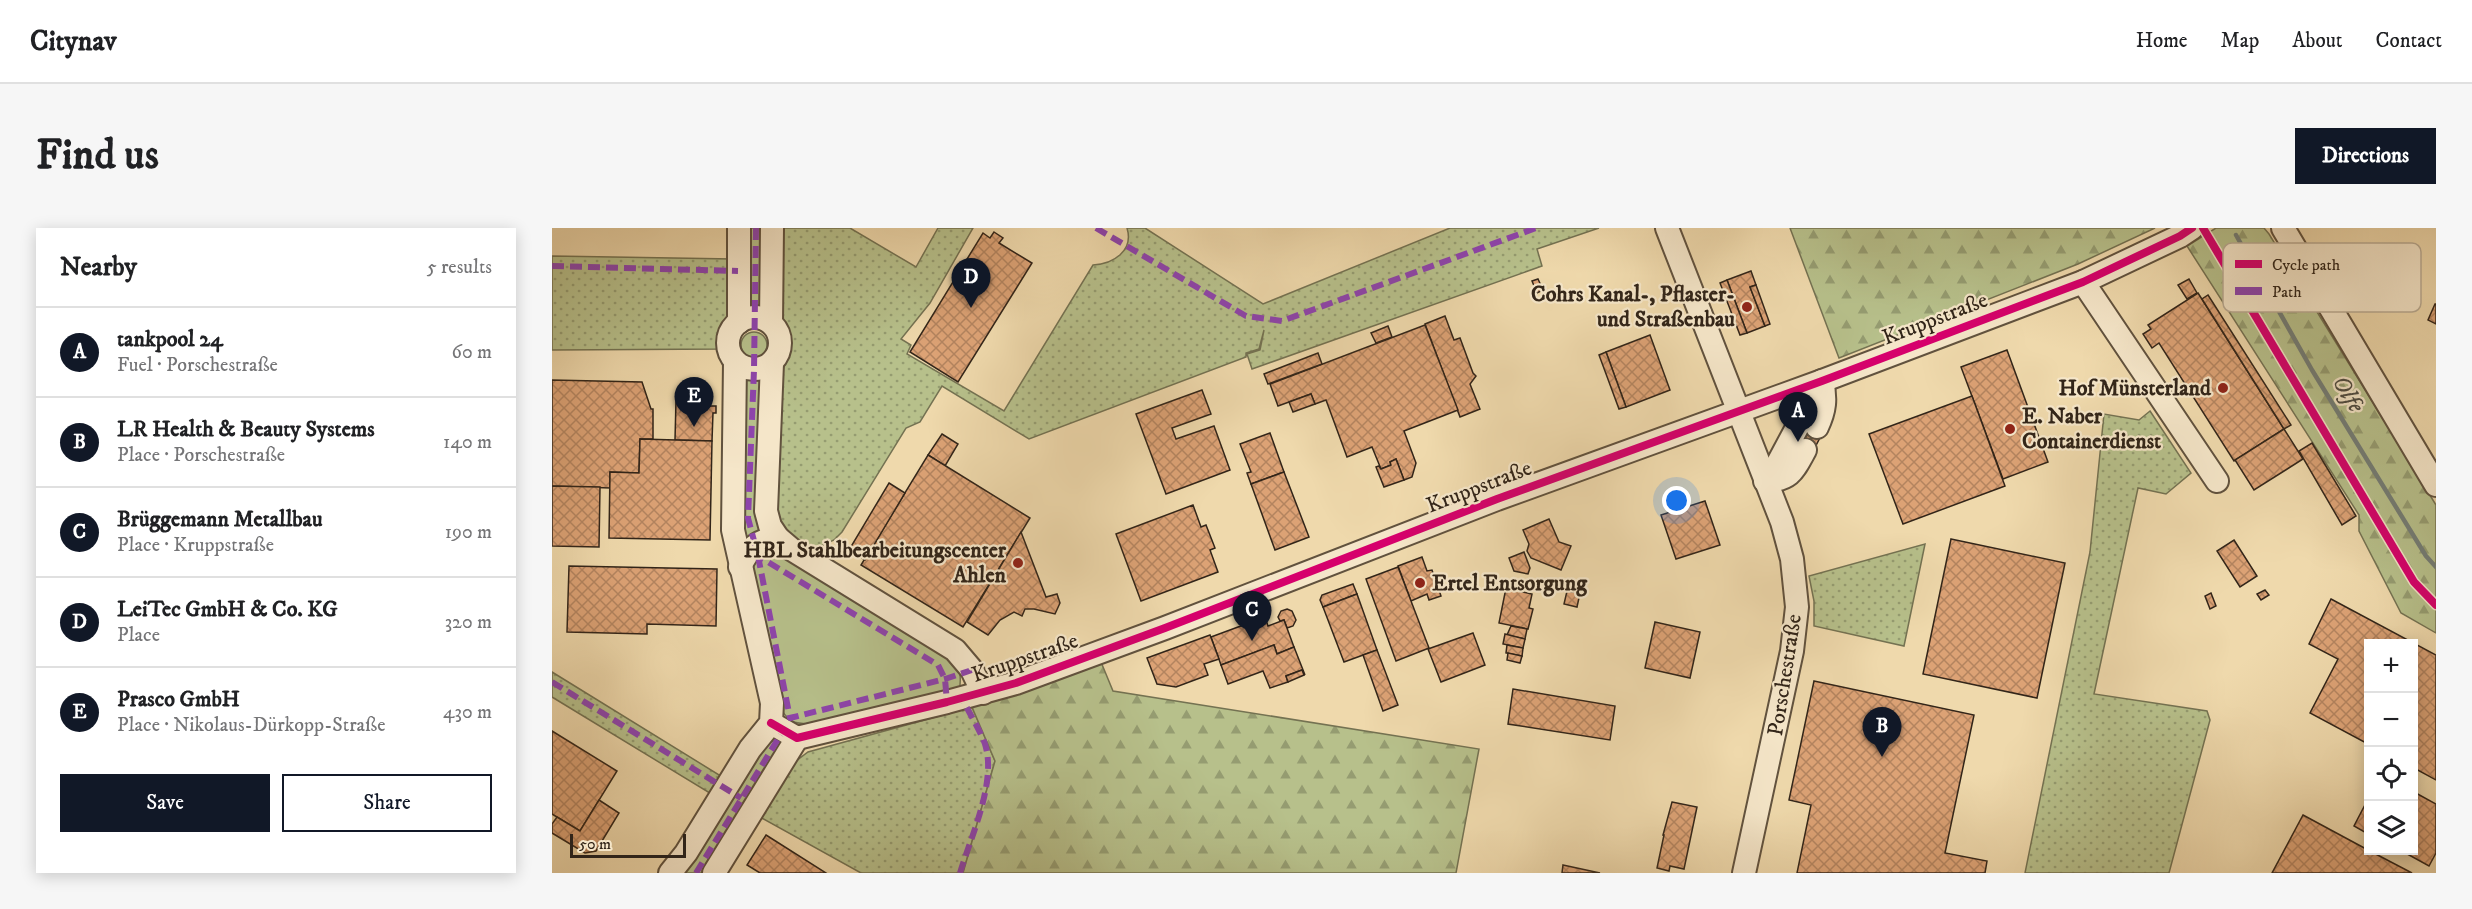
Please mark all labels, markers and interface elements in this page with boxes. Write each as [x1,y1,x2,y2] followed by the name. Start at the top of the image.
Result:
[30,24,117,59] text: Citynav
[2136,28,2188,54] text: Home
[2221,28,2259,54] text: Map
[2292,28,2343,54] text: About
[2376,28,2442,54] text: Contact
[2295,128,2436,184] button: Directions
[36,130,159,182] text: Find us
[2223,243,2421,312] legend
[60,251,137,284] text: Nearby
[427,255,492,280] text: 5 results
[2272,255,2341,275] text: Cycle path
[952,259,990,308] pin: D
[1531,281,1735,333] place label: Cohrs Kanal-, Pflaster- und Straßenbau
[2272,282,2302,302] text: Path
[1878,287,1992,351] street label: Kruppstraße
[1740,300,1754,314] marker: Cohrs Kanal-, Pflaster- und Straßenbau
[117,326,223,353] text: tankpool 24
[73,340,86,365] text: A
[452,340,492,365] text: 60 m
[117,353,278,378] text: Fuel · Porschestraße
[2325,370,2371,419] water label: Olfe
[2059,375,2212,402] place label: Hof Münsterland
[674,378,714,427] pin: E
[2216,381,2230,395] marker: Hof Münsterland
[1778,392,1818,442] pin: A
[2022,403,2161,455] place label: E. Naber Containerdienst
[117,416,375,443] text: LR Health & Beauty Systems
[2003,422,2017,436] marker: E. Naber Containerdienst
[73,430,86,455] text: B
[443,430,492,455] text: 140 m
[117,443,285,468] text: Place · Porschestraße
[1422,455,1536,519] street label: Kruppstraße
[1662,486,1691,515] your location
[117,506,323,533] text: Brüggemann Metallbau
[73,520,86,545] text: C
[445,520,492,545] text: 190 m
[117,533,274,558] text: Place · Kruppstraße
[744,537,1007,589] place label: HBL Stahlbearbeitungscenter Ahlen
[1011,556,1025,570] marker: HBL Stahlbearbeitungscenter Ahlen
[1432,570,1588,597] place label: Ertel Entsorgung
[1413,576,1427,590] marker: Ertel Entsorgung
[1232,592,1272,641] pin: C
[117,596,338,623] text: LeiTec GmbH & Co. KG
[72,610,87,635] text: D
[445,610,492,635] text: 320 m
[1762,612,1808,738] street label: Porschestraße
[117,623,160,648] text: Place
[968,627,1082,689] street label: Kruppstraße
[2364,639,2418,855] map controls
[2364,639,2418,693] button: +
[117,686,240,713] text: Prasco GmbH
[2364,693,2418,747] button: −
[72,700,87,725] text: E
[443,700,492,725] text: 430 m
[1862,708,1902,757] pin: B
[117,713,385,738] text: Place · Nikolaus-Dürkopp-Straße
[2364,747,2418,801] button: locate
[60,774,270,832] button: Save
[282,774,492,832] button: Share
[2364,801,2418,855] button: layers
[570,831,686,858] scale bar
[579,834,611,854] text: 50 m

